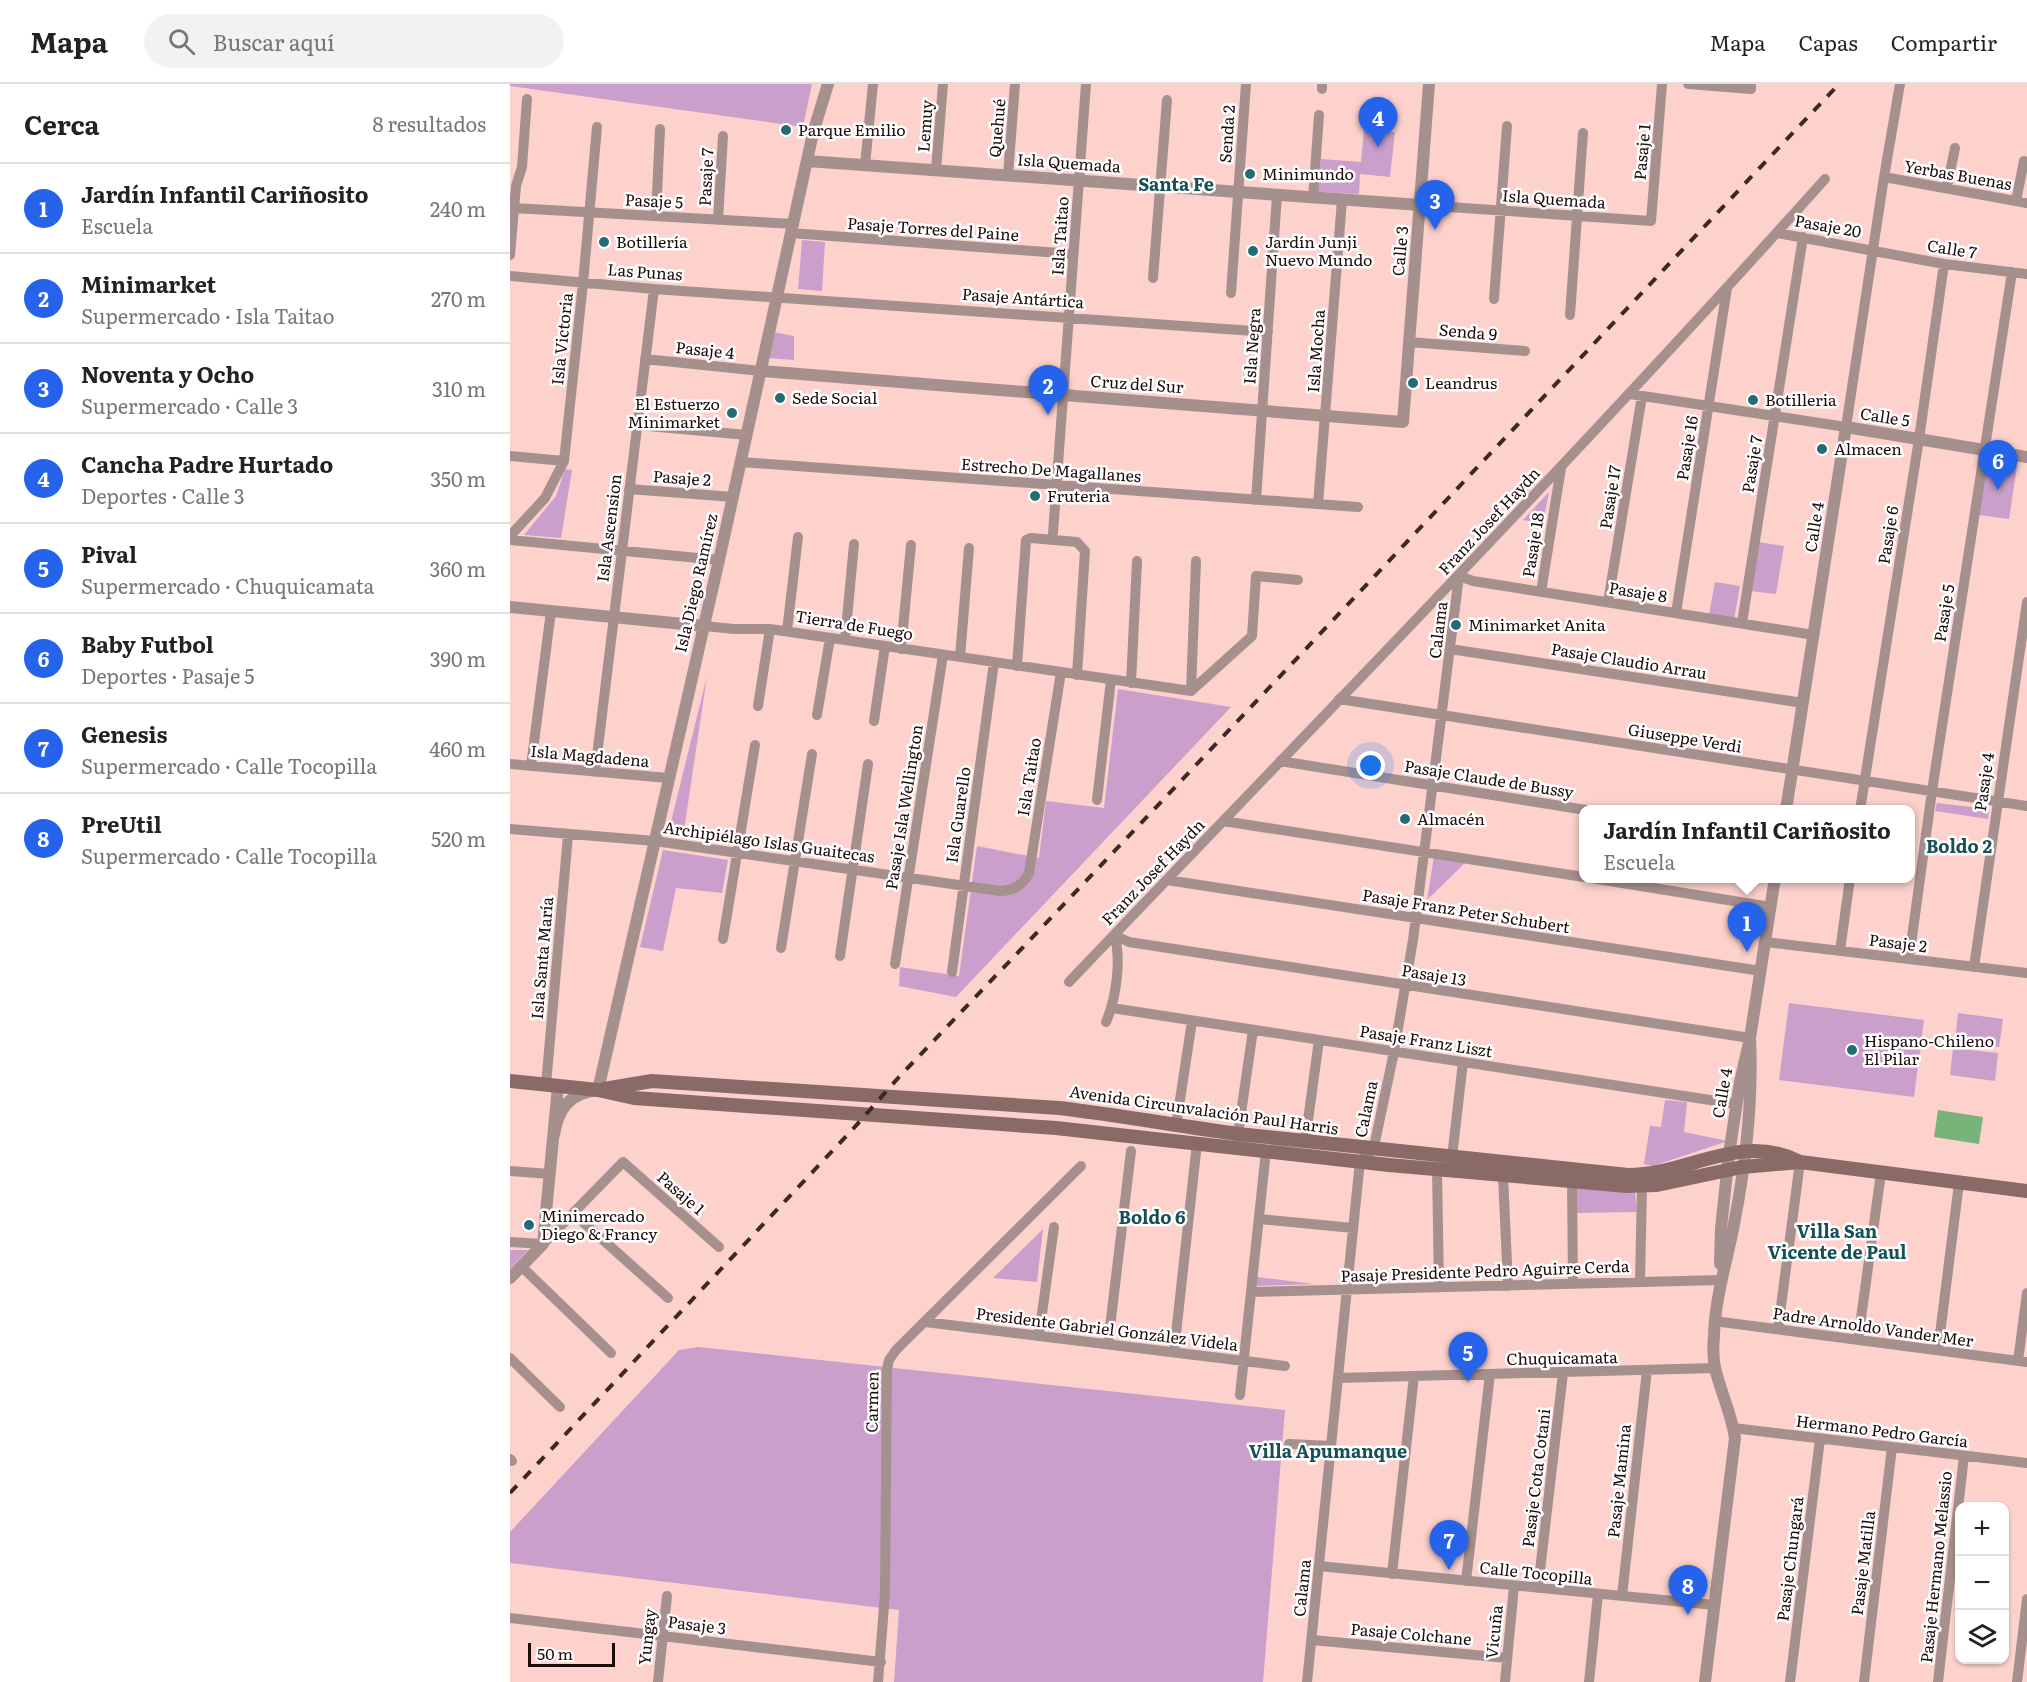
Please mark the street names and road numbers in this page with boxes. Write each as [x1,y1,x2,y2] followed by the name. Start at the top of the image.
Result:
[981,97,1011,158] street label: Quehué
[910,98,938,153] street label: Lemuy
[1212,104,1240,164] street label: Senda 2
[1627,122,1655,181] street label: Pasaje 1
[1016,146,1122,178] street label: Isla Quemada
[691,147,719,207] street label: Pasaje 7
[1902,153,2014,195] street label: Yerbas Buenas
[1501,182,1607,214] street label: Isla Quemada
[624,186,684,214] street label: Pasaje 5
[1044,196,1074,276] street label: Isla Taitao
[1793,207,1864,243] street label: Pasaje 20
[846,210,1020,246] street label: Pasaje Torres del Paine
[1385,225,1413,277] street label: Calle 3
[1926,232,1979,264] street label: Calle 7
[607,256,683,286] street label: Las Punas
[961,281,1085,313] street label: Pasaje Antártica
[544,291,578,386] street label: Isla Victoria
[1236,306,1266,385] street label: Isla Negra
[1300,308,1330,393] street label: Isla Mocha
[1438,317,1498,345] street label: Senda 9
[675,334,736,364] street label: Pasaje 4
[1090,368,1185,398] street label: Cruz del Sur
[1859,400,1912,432] street label: Calle 5
[1669,413,1703,482] street label: Pasaje 16
[1735,433,1767,495] street label: Pasaje 7
[960,451,1142,487] street label: Estrecho De Magallanes
[1432,461,1545,580] street label: Franz Josef Haydn
[652,463,712,491] street label: Pasaje 2
[1592,463,1626,530] street label: Pasaje 17
[589,472,627,583] street label: Isla Ascension
[1797,500,1829,554] street label: Calle 4
[1871,504,1904,566] street label: Pasaje 6
[1515,510,1549,579] street label: Pasaje 18
[667,511,723,655] street label: Isla Diego Ramírez
[1607,575,1669,608] street label: Pasaje 8
[1927,582,1959,644] street label: Pasaje 5
[1422,599,1452,660] street label: Calama
[793,603,915,645] street label: Tierra de Fuego
[1549,636,1709,684] street label: Pasaje Claudio Arrau
[1627,716,1744,758] street label: Giuseppe Verdi
[878,722,928,891] street label: Pasaje Isla Wellington
[1010,736,1046,818] street label: Isla Taitao
[530,738,651,772] street label: Isla Magdadena
[1967,751,1999,813] street label: Pasaje 4
[1403,753,1576,803] street label: Pasaje Claude de Bussy
[938,765,976,865] street label: Isla Guarello
[1095,812,1210,930] street label: Franz Josef Haydn
[662,814,876,868] street label: Archipiélago Islas Guaitecas
[1361,882,1572,938] street label: Pasaje Franz Peter Schubert
[524,895,558,1020] street label: Isla Santa María
[1868,927,1929,957] street label: Pasaje 2
[1400,957,1468,991] street label: Pasaje 13
[1358,1018,1495,1062] street label: Pasaje Franz Liszt
[1705,1066,1737,1120] street label: Calle 4
[1068,1078,1340,1140] street label: Avenida Circunvalación Paul Harris
[1347,1078,1383,1139] street label: Calama
[652,1165,711,1220] street label: Pasaje 1
[1340,1253,1630,1287] street label: Pasaje Presidente Pedro Aguirre Cerda
[975,1300,1240,1356] street label: Presidente Gabriel González Videla
[1771,1300,1975,1352] street label: Padre Arnoldo Vander Mer
[1506,1344,1618,1370] street label: Chuquicamata
[858,1371,884,1433] street label: Carmen
[1515,1407,1555,1549] street label: Pasaje Cota Cotani
[1795,1408,1970,1453] street label: Hermano Pedro García
[1600,1422,1636,1539] street label: Pasaje Mamina
[1913,1470,1957,1664] street label: Pasaje Hermano Melassio
[1769,1495,1809,1623] street label: Pasaje Chungará
[1844,1509,1880,1617] street label: Pasaje Matilla
[1478,1554,1594,1590] street label: Calle Tocopilla
[1286,1558,1316,1618] street label: Calama
[1478,1603,1508,1660] street label: Vicuña
[631,1607,661,1666] street label: Yungay
[666,1609,728,1640] street label: Pasaje 3
[1350,1616,1473,1650] street label: Pasaje Colchane

